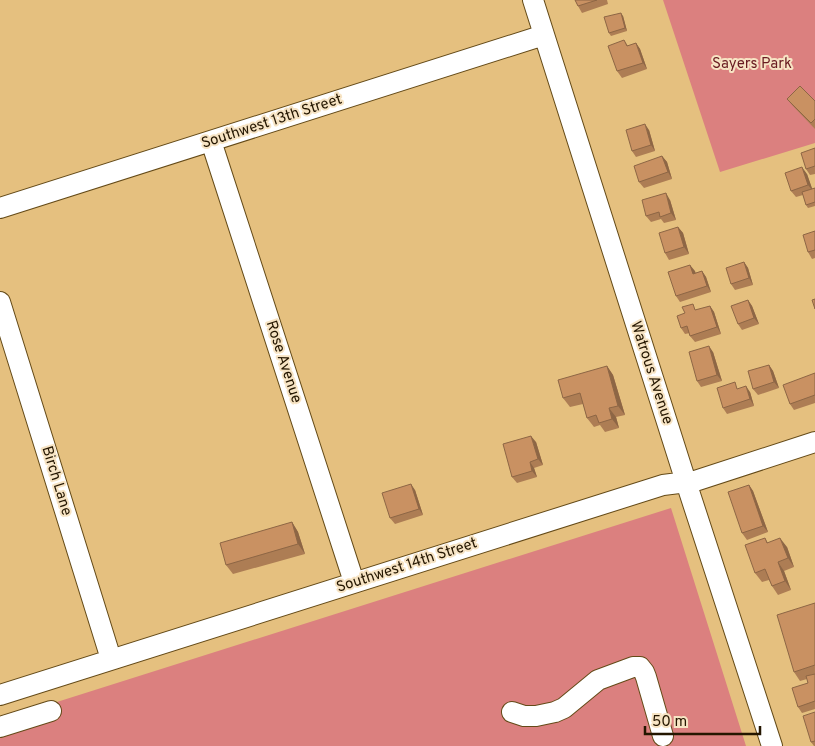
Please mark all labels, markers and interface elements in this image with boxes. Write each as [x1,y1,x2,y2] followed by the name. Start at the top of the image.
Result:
[712,55,792,74] park label: Sayers Park
[199,90,345,154] street label: Southwest 13th Street
[261,318,305,406] street label: Rose Avenue
[625,319,677,427] street label: Watrous Avenue
[36,444,76,518] street label: Birch Lane
[334,534,480,598] street label: Southwest 14th Street
[645,704,760,736] scale bar
[652,713,687,732] text: 50 m

